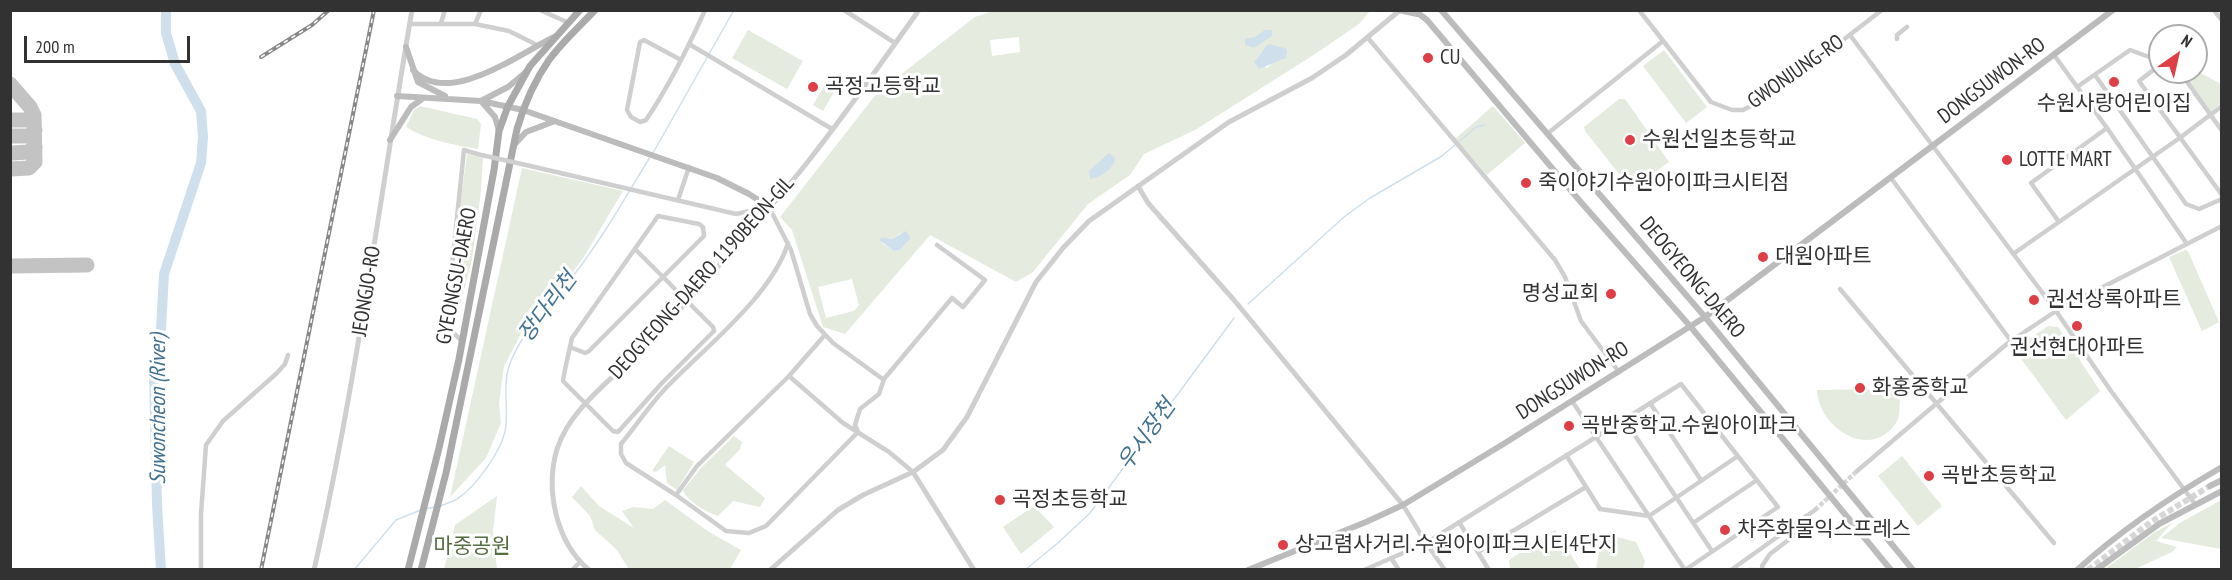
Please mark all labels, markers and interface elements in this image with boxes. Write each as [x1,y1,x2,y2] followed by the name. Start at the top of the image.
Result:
[27,24,194,62] scale bar
[2148,24,2208,84] north arrow
[1743,30,1849,114] street label: GWONJUNG-RO
[2178,30,2196,51] text: N
[1933,32,2051,130] street label: DONGSUWON-RO
[35,35,75,58] text: 200 m
[1440,45,1461,71] place label: CU
[1421,51,1435,65] marker: CU
[825,74,941,100] place label: 곡정고등학교
[2107,75,2121,89] marker: 수원사랑어린이집
[806,80,820,94] marker: 곡정고등학교
[2037,91,2191,117] place label: 수원사랑어린이집
[1642,127,1797,153] place label: 수원선일초등학교
[1623,133,1637,147] marker: 수원선일초등학교
[2019,147,2112,173] place label: LOTTE MART
[2000,153,2014,167] marker: LOTTE MART
[1538,170,1789,196] place label: 죽이야기수원아이파크시티점
[604,171,800,385] street label: DEOGYEONG-DAERO 1190BEON-GIL
[1519,176,1533,190] marker: 죽이야기수원아이파크시티점
[431,206,483,346] street label: GYEONGSU-DAERO
[1634,212,1750,344] street label: DEOGYEONG-DAERO
[347,244,387,338] street label: JEONGJO-RO
[1775,244,1872,270] place label: 대원아파트
[1756,250,1770,264] marker: 대원아파트
[513,267,583,347] water label: 장다리천
[1522,281,1599,307] place label: 명성교회
[1604,287,1618,301] marker: 명성교회
[2046,287,2181,313] place label: 권선상록아파트
[2027,293,2041,307] marker: 권선상록아파트
[2070,319,2084,333] marker: 권선현대아파트
[146,334,172,484] water label: Suwoncheon (River)
[2009,335,2145,361] place label: 권선현대아파트
[1512,336,1634,426] street label: DONGSUWON-RO
[1872,375,1969,401] place label: 화홍중학교
[1853,381,1867,395] marker: 화홍중학교
[1113,394,1181,476] water label: 우시장천
[1581,413,1797,439] place label: 곡반중학교.수원아이파크
[1562,419,1576,433] marker: 곡반중학교.수원아이파크
[1941,463,2057,489] place label: 곡반초등학교
[1922,469,1936,483] marker: 곡반초등학교
[1012,487,1128,513] place label: 곡정초등학교
[993,493,1007,507] marker: 곡정초등학교
[1737,517,1911,543] place label: 차주화물익스프레스
[1718,523,1732,537] marker: 차주화물익스프레스
[1295,532,1617,558] place label: 상고렴사거리.수원아이파크시티4단지
[433,534,511,560] park label: 마중공원
[1276,538,1290,552] marker: 상고렴사거리.수원아이파크시티4단지

